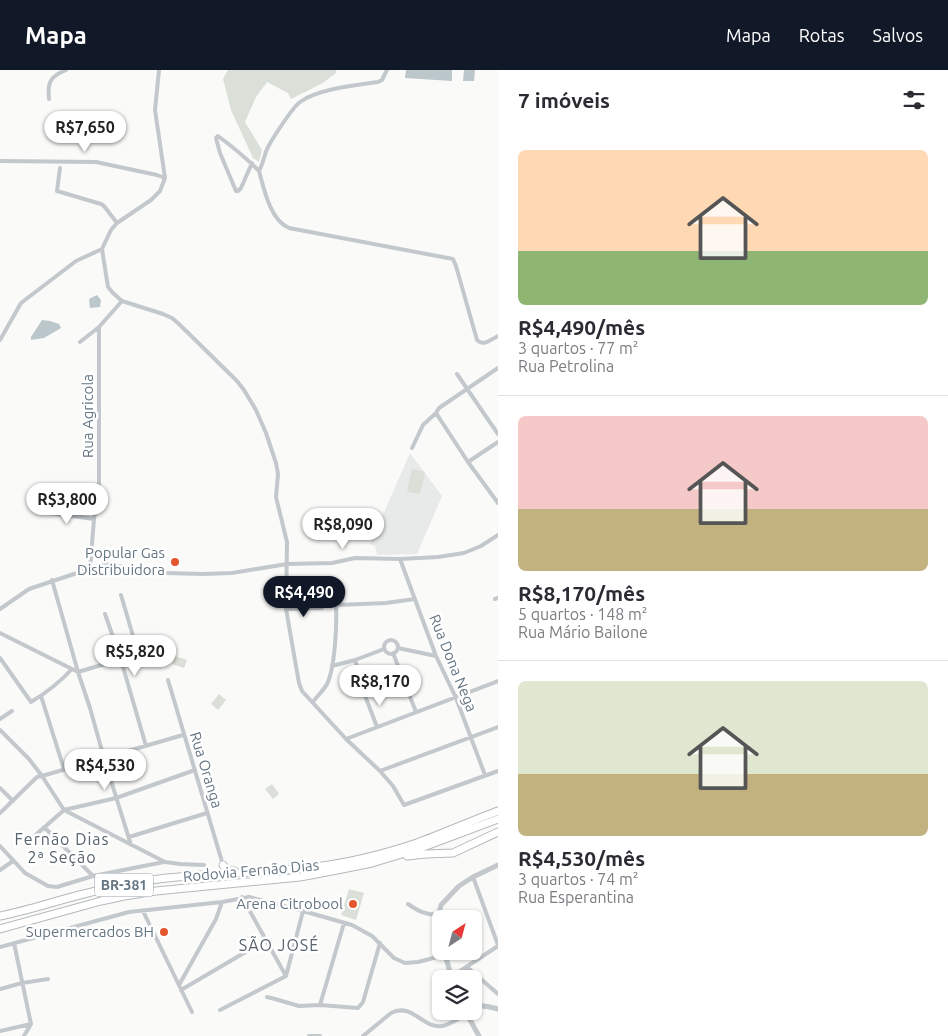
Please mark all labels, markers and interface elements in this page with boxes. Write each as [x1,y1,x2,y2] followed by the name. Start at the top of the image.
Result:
[25,22,87,49] text: Mapa
[726,25,771,45] text: Mapa
[799,25,845,45] text: Rotas
[873,25,923,45] text: Salvos
[900,86,928,114] icon: filters
[518,88,610,112] text: 7 imóveis
[39,111,131,153] pin: R$7,650
[55,118,115,136] text: R$7,650
[678,183,768,273] icon: home
[518,315,645,339] text: R$4,490/mês
[518,339,639,357] text: 3 quartos · 77 m²
[518,357,614,375] text: Rua Petrolina
[79,374,96,458] street label: Rua Agricola
[678,448,768,538] icon: home
[21,482,113,525] pin: R$3,800
[37,490,97,508] text: R$3,800
[297,508,389,550] pin: R$8,090
[313,515,373,533] text: R$8,090
[77,544,165,578] place label: Popular Gas Distribuidora
[169,556,181,568] marker: Popular Gas Distribuidora
[258,576,350,618] pin: R$4,490
[518,581,645,605] text: R$8,170/mês
[274,583,334,601] text: R$4,490
[518,605,648,623] text: 5 quartos · 148 m²
[426,612,481,714] street label: Rua Dona Nega
[518,623,648,641] text: Rua Mário Bailone
[89,634,181,677] pin: R$5,820
[105,642,165,660] text: R$5,820
[334,664,426,707] pin: R$8,170
[350,672,410,690] text: R$8,170
[678,713,768,803] icon: home
[187,730,226,810] street label: Rua Oranga
[59,748,151,791] pin: R$4,530
[75,756,135,774] text: R$4,530
[14,830,110,866] district label: Fernão Dias 2ª Seção
[518,846,645,870] text: R$4,530/mês
[182,856,320,885] street label: Rodovia Fernão Dias
[518,870,639,888] text: 3 quartos · 74 m²
[95,874,153,896] road number: BR-381
[518,888,634,906] text: Rua Esperantina
[236,895,343,912] place label: Arena Citrobool
[347,898,359,910] marker: Arena Citrobool
[432,910,482,960] north arrow
[432,910,482,1020] map controls
[26,923,154,940] place label: Supermercados BH
[158,926,170,938] marker: Supermercados BH
[239,934,319,954] district label: SÃO JOSÉ
[432,970,482,1020] button: layers

